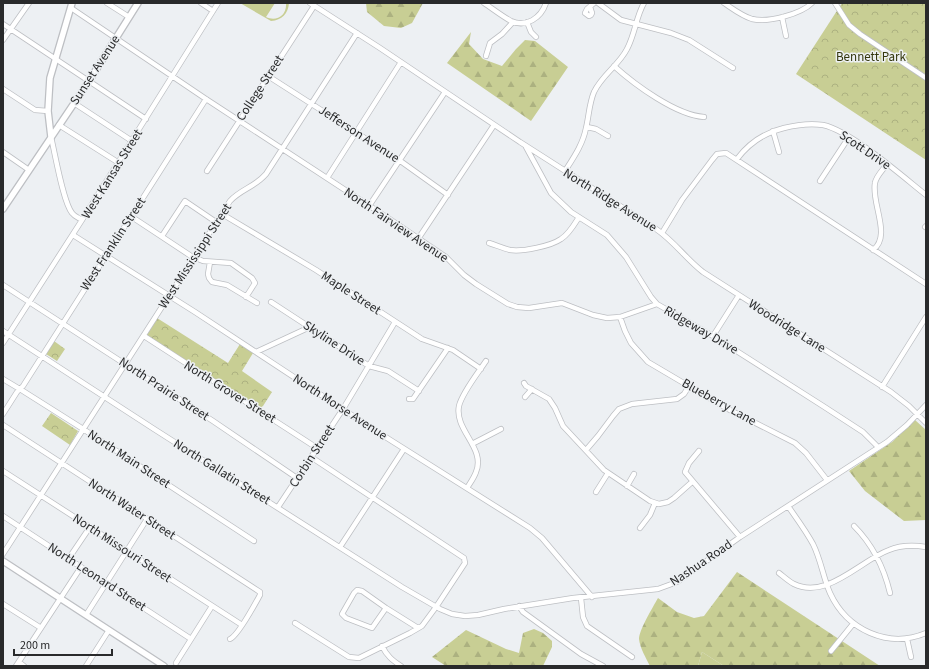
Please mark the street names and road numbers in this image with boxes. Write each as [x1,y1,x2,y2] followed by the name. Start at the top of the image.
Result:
[66,32,124,108] street label: Sunset Avenue
[232,51,288,125] street label: College Street
[315,101,403,167] street label: Jefferson Avenue
[77,125,147,222] street label: West Kansas Street
[836,126,894,174] street label: Scott Drive
[560,164,660,236] street label: North Ridge Avenue
[340,183,452,267] street label: North Fairview Avenue
[76,193,150,294] street label: West Franklin Street
[154,199,236,312] street label: West Mississippi Street
[318,267,385,319] street label: Maple Street
[745,295,829,357] street label: Woodridge Lane
[660,301,742,359] street label: Ridgeway Drive
[300,316,368,370] street label: Skyline Drive
[115,353,213,425] street label: North Prairie Street
[180,356,280,428] street label: North Grover Street
[289,370,391,444] street label: North Morse Avenue
[679,374,759,430] street label: Blueberry Lane
[285,421,339,491] street label: Corbin Street
[84,425,174,493] street label: North Main Street
[170,435,275,509] street label: North Gallatin Street
[85,474,180,544] street label: North Water Street
[69,509,175,587] street label: North Missouri Street
[666,536,736,590] street label: Nashua Road
[44,538,150,616] street label: North Leonard Street

